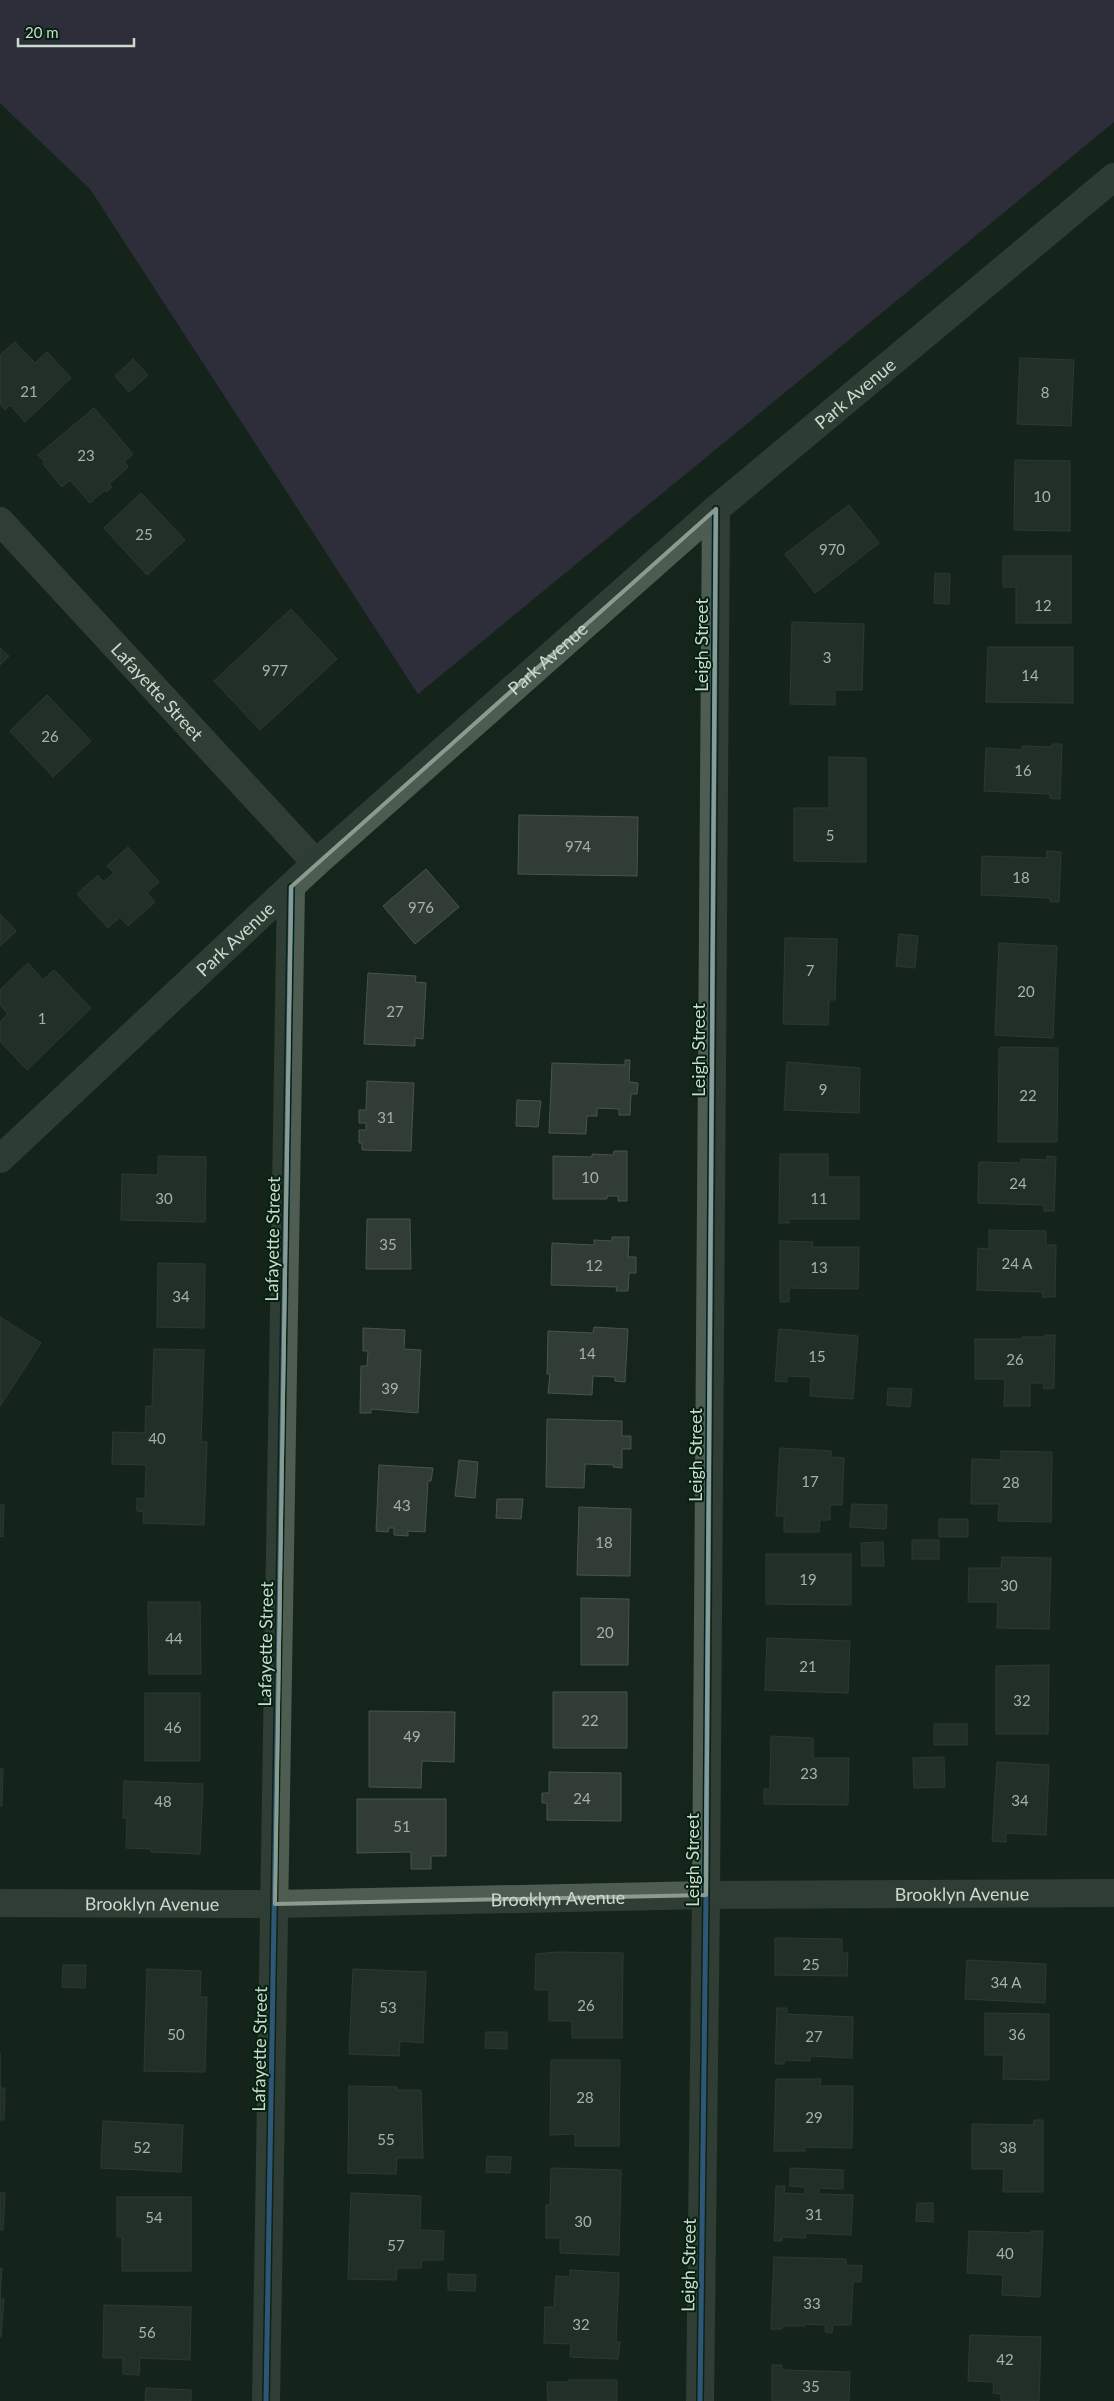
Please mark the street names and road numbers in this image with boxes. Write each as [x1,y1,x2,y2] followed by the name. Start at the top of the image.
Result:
[810,353,900,433] street label: Park Avenue
[690,598,712,692] street label: Leigh Street
[503,617,592,699] street label: Park Avenue
[107,638,208,745] street label: Lafayette Street
[191,897,279,981] street label: Park Avenue
[687,1003,709,1097] street label: Leigh Street
[260,1176,284,1302] street label: Lafayette Street
[684,1408,706,1502] street label: Leigh Street
[253,1581,277,1707] street label: Lafayette Street
[681,1813,703,1907] street label: Leigh Street
[895,1882,1029,1905] street label: Brooklyn Avenue
[490,1886,625,1910] street label: Brooklyn Avenue
[85,1892,219,1915] street label: Brooklyn Avenue
[247,1986,271,2112] street label: Lafayette Street
[676,2217,700,2312] street label: Leigh Street

